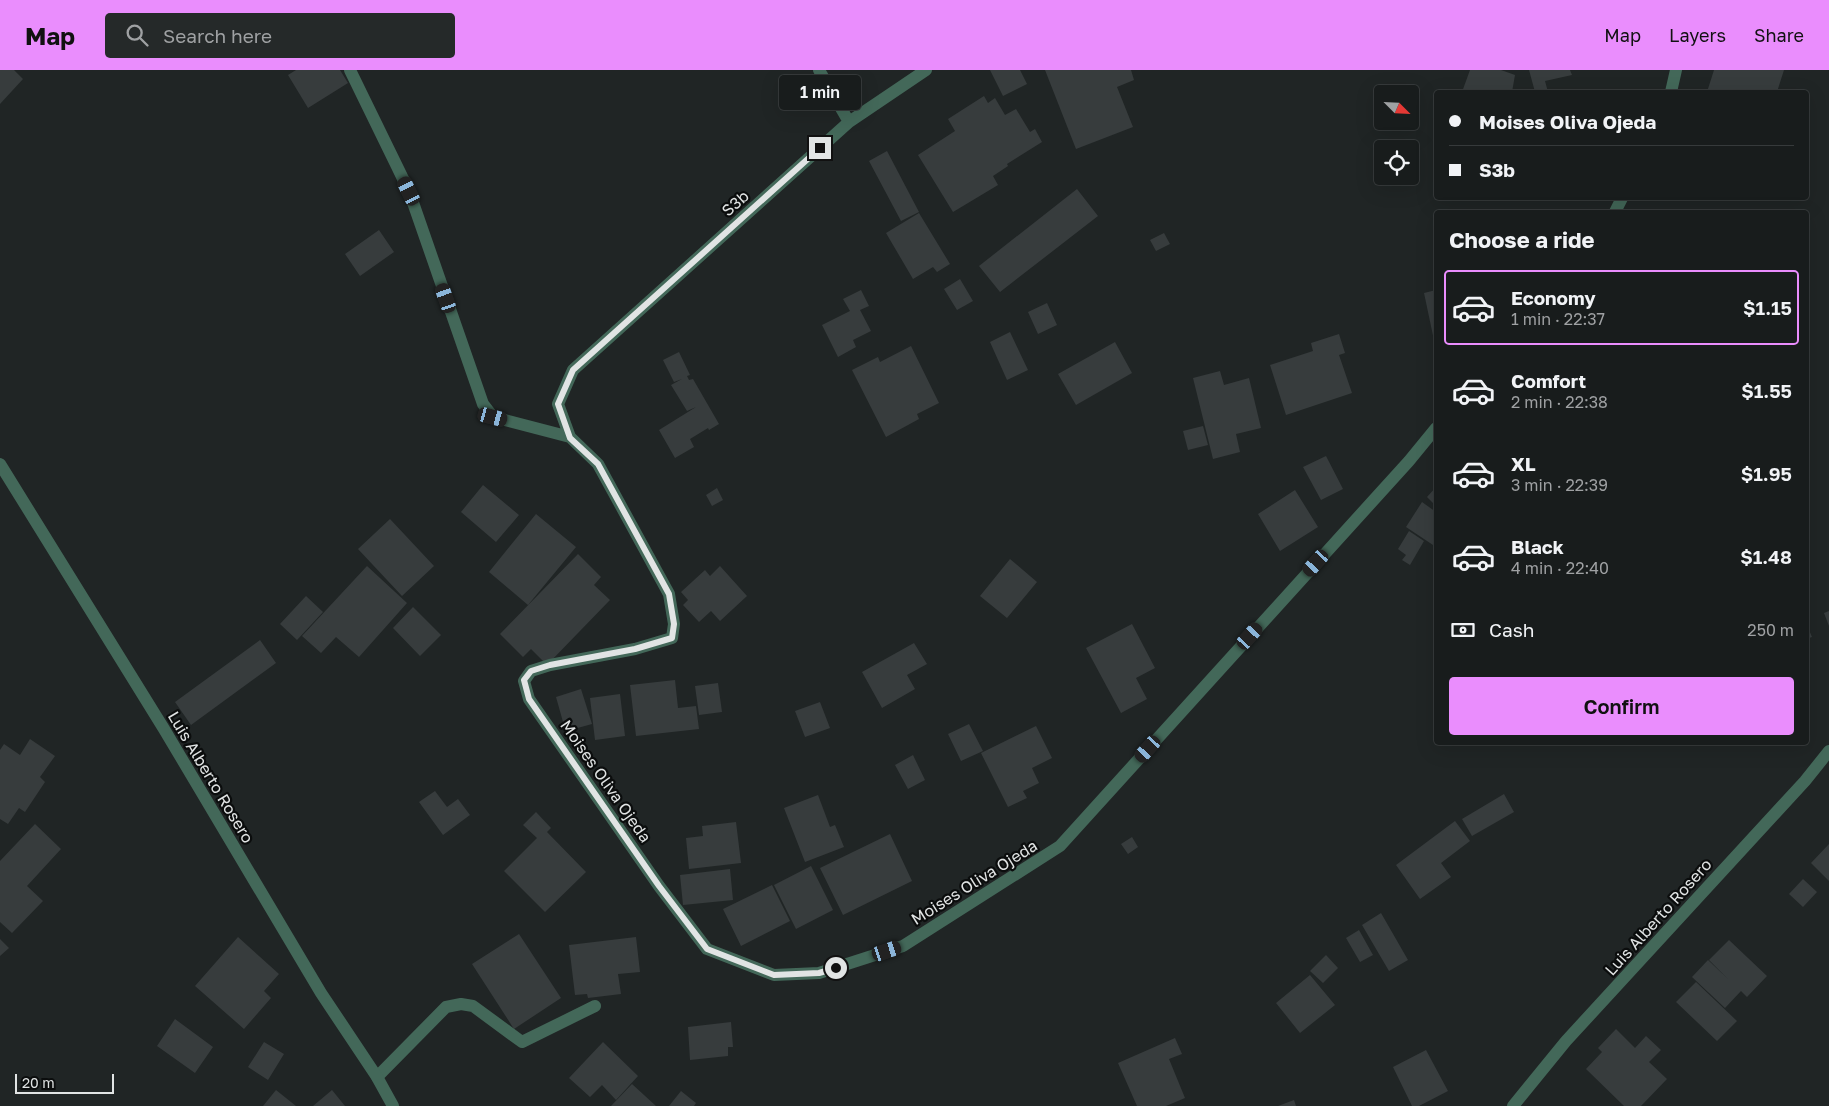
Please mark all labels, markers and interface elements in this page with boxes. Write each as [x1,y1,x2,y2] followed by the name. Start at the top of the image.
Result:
[105,13,455,58] search box
[25,21,75,50] text: Map
[123,21,151,49] icon: search
[163,24,272,47] text: Search here
[1604,24,1641,46] text: Map
[1669,24,1726,46] text: Layers
[1754,24,1804,46] text: Share
[779,75,861,110] callout: 1 min
[800,82,840,102] text: 1 min
[1374,85,1419,130] north arrow
[1374,85,1419,185] map controls
[1479,110,1656,133] text: Moises Oliva Ojeda
[809,137,831,159] route end
[1374,140,1419,185] button: locate
[1479,158,1515,181] text: S3b
[395,174,422,208] car
[717,186,753,220] street label: S3b
[1449,226,1595,253] text: Choose a ride
[434,281,457,315] car
[1451,285,1496,330] icon: car
[1511,286,1596,309] text: Economy
[1743,296,1792,319] text: $1.15
[1511,309,1605,329] text: 1 min · 22:37
[1451,368,1496,413] icon: car
[1511,369,1586,392] text: Comfort
[1741,379,1792,402] text: $1.55
[1511,392,1608,412] text: 2 min · 22:38
[476,406,509,428] car
[1451,451,1496,496] icon: car
[1511,452,1536,475] text: XL
[1741,462,1792,485] text: $1.95
[1511,475,1608,495] text: 3 min · 22:39
[1451,534,1496,579] icon: car
[1511,535,1564,558] text: Black
[1740,545,1792,568] text: $1.48
[1300,547,1331,579] car
[1511,558,1609,578] text: 4 min · 22:40
[1449,616,1477,644] icon: cash
[1489,618,1534,641] text: Cash
[1234,620,1265,652] car
[1747,620,1794,640] text: 250 m
[1449,677,1794,735] button: Confirm
[164,707,258,847] street label: Luis Alberto Rosero
[556,716,656,846] street label: Moises Oliva Ojeda
[1132,733,1163,765] car
[907,835,1041,929] street label: Moises Oliva Ojeda
[1600,854,1716,980] street label: Luis Alberto Rosero
[870,939,903,963] car
[825,957,847,979] route start
[15,1071,114,1094] scale bar
[22,1074,55,1091] text: 20 m

